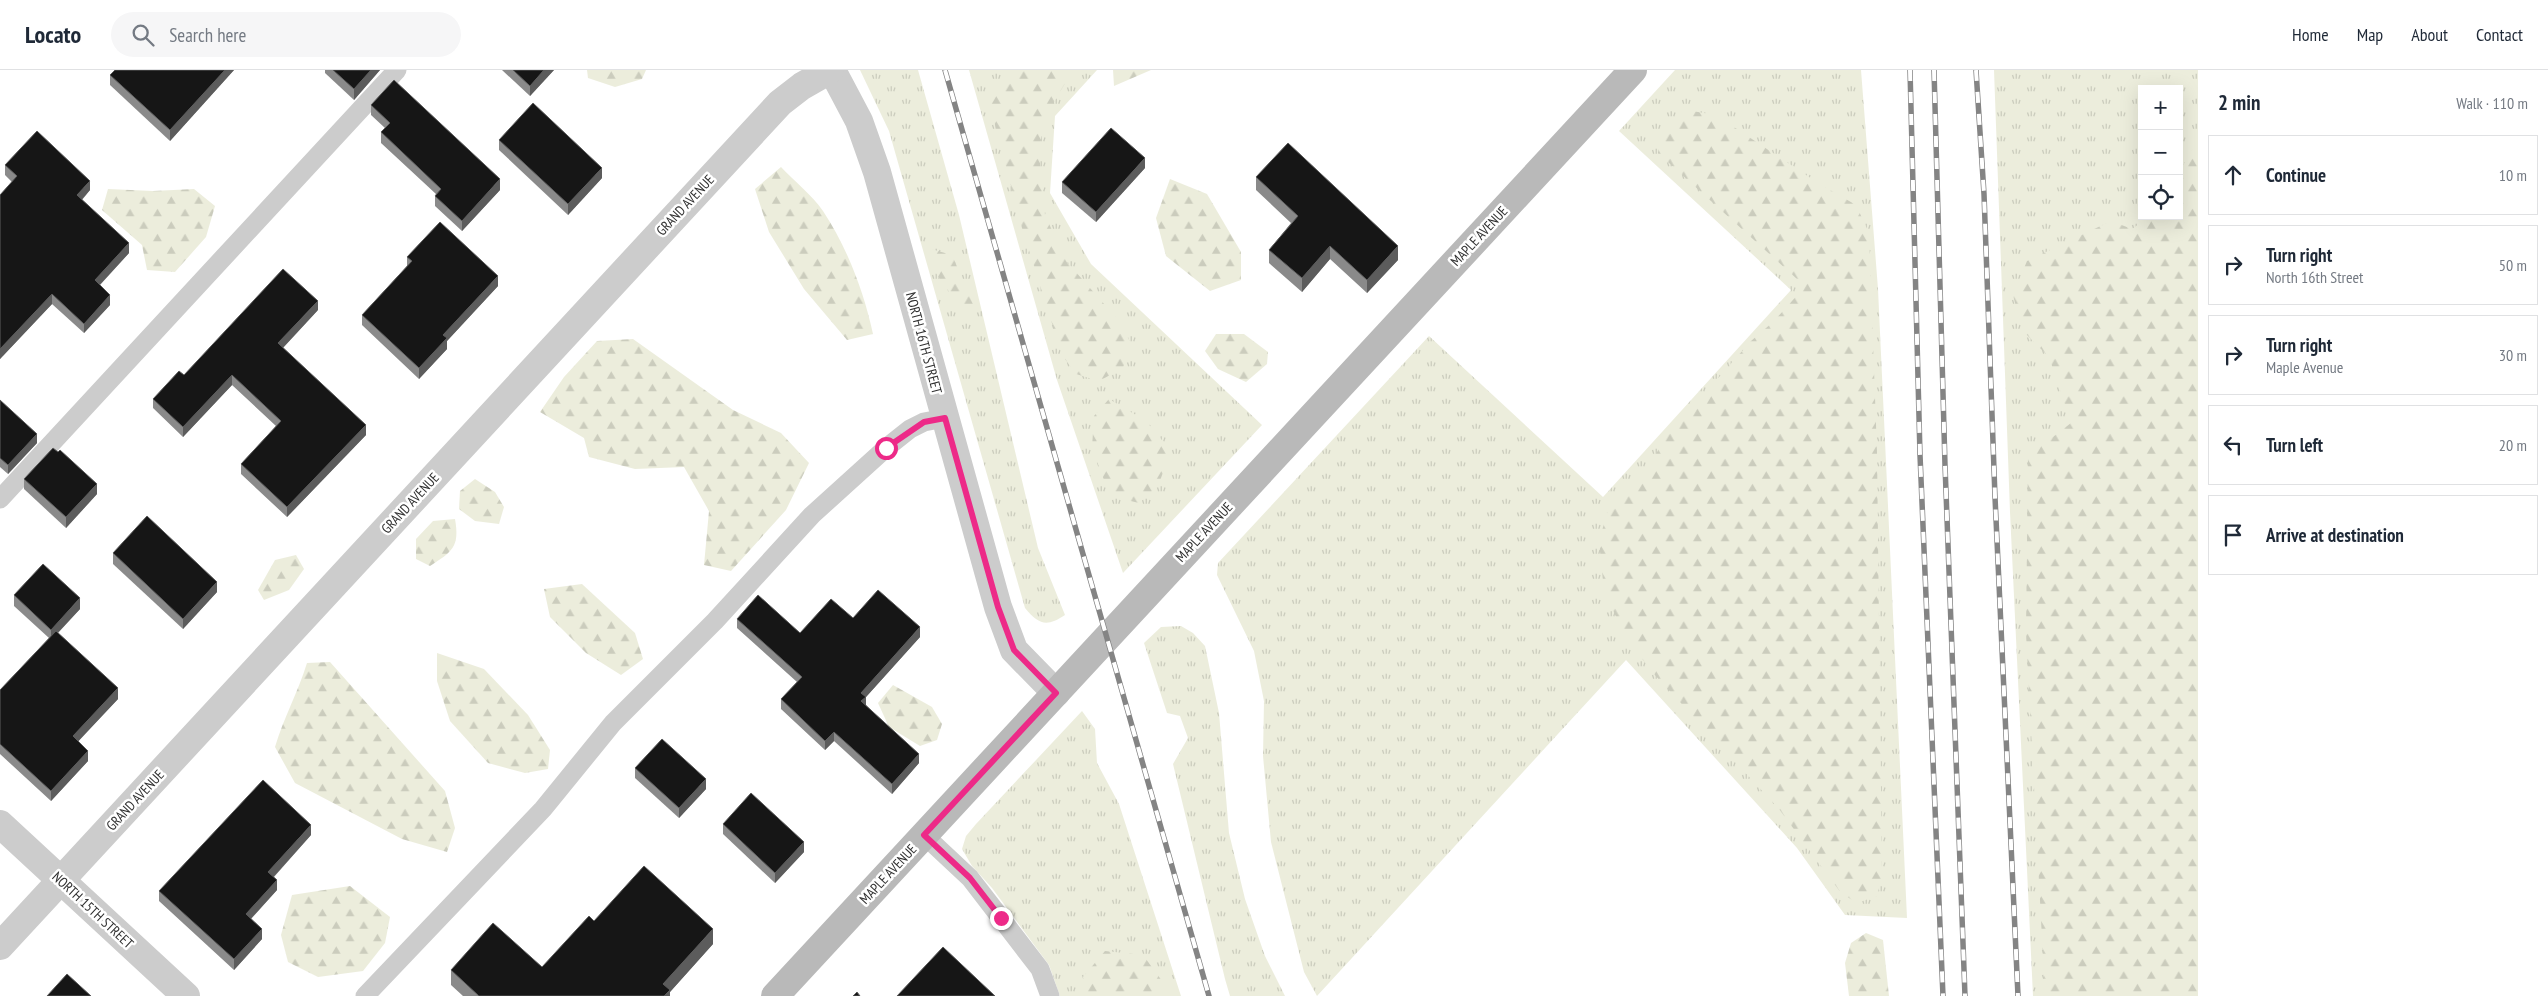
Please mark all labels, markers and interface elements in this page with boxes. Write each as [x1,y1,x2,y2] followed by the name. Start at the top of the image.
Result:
[111,12,461,57] search box
[25,19,81,50] text: Locato
[129,21,157,49] icon: search
[169,23,246,47] text: Search here
[2292,23,2329,46] text: Home
[2357,23,2383,46] text: Map
[2411,23,2448,46] text: About
[2476,23,2523,46] text: Contact
[2138,85,2183,220] map controls
[2138,85,2183,130] button: +
[2218,89,2260,116] text: 2 min
[2456,93,2528,113] text: Walk · 110 m
[2138,130,2183,175] button: −
[2219,161,2247,189] icon: ahead
[2266,163,2326,187] text: Continue
[2499,165,2527,185] text: 10 m
[652,171,718,239] street label: GRAND AVENUE
[2138,175,2183,220] button: locate
[1447,202,1511,270] street label: MAPLE AVENUE
[2266,243,2332,267] text: Turn right
[2219,251,2247,279] icon: right
[2499,255,2527,275] text: 50 m
[2266,267,2363,287] text: North 16th Street
[902,290,946,397] street label: NORTH 16TH STREET
[2266,333,2332,357] text: Turn right
[2219,341,2247,369] icon: right
[2499,345,2527,365] text: 30 m
[2266,357,2343,377] text: Maple Avenue
[2219,431,2247,459] icon: left
[2266,433,2323,457] text: Turn left
[2499,435,2527,455] text: 20 m
[875,437,898,460] route start
[377,469,443,537] street label: GRAND AVENUE
[1172,498,1236,566] street label: MAPLE AVENUE
[2219,521,2247,549] icon: arrive
[2266,523,2404,547] text: Arrive at destination
[102,766,168,834] street label: GRAND AVENUE
[856,840,920,908] street label: MAPLE AVENUE
[49,868,138,953] street label: NORTH 15TH STREET
[990,907,1013,930] route end

